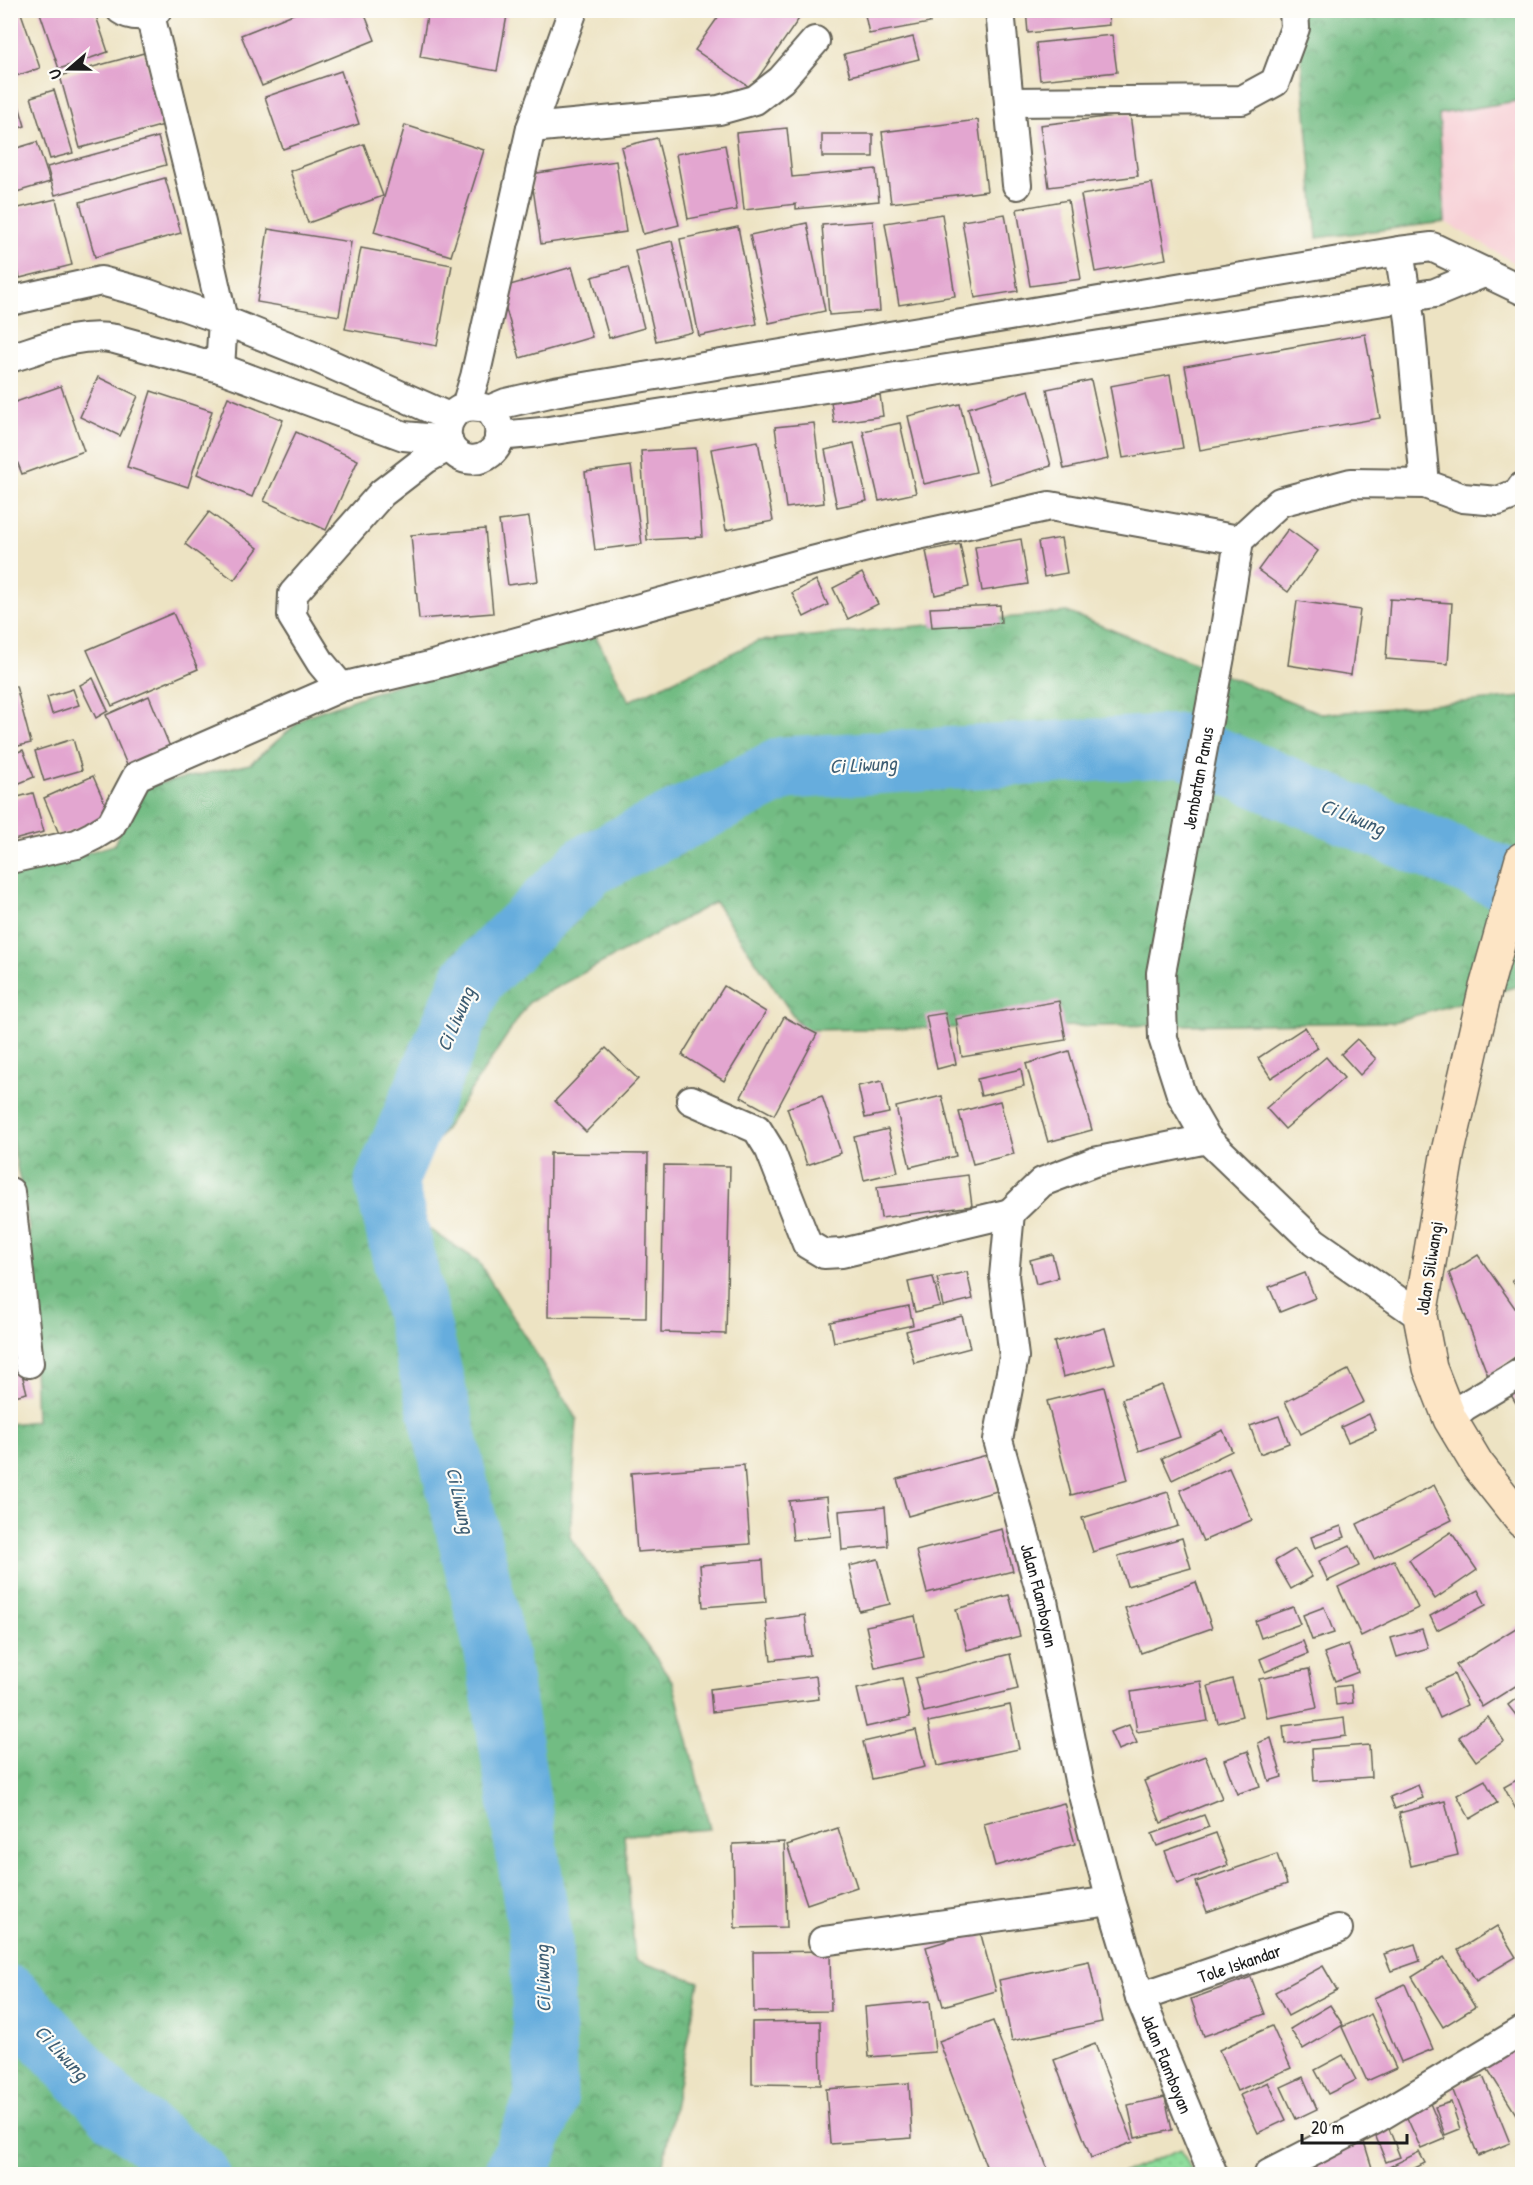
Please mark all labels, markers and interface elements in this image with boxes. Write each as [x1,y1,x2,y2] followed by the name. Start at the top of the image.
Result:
[39,39,99,99] north arrow
[43,66,67,82] text: U
[1176,724,1219,831] street label: Jembatan Panus
[829,749,898,780] water label: Ci Liwung
[1316,791,1390,842] water label: Ci Liwung
[429,982,482,1056] water label: Ci Liwung
[1409,1219,1449,1317] street label: Jalan Siliwangi
[439,1464,482,1537] water label: Ci Liwung
[1015,1541,1065,1649] street label: Jalan Flamboyan
[1194,1937,1284,1989] street label: Tole Iskandar
[527,1944,558,2013] water label: Ci Liwung
[1136,2009,1199,2117] street label: Jalan Flamboyan
[28,2018,96,2087] water label: Ci Liwung
[1302,2107,1407,2145] scale bar
[1311,2115,1344,2140] text: 20 m

